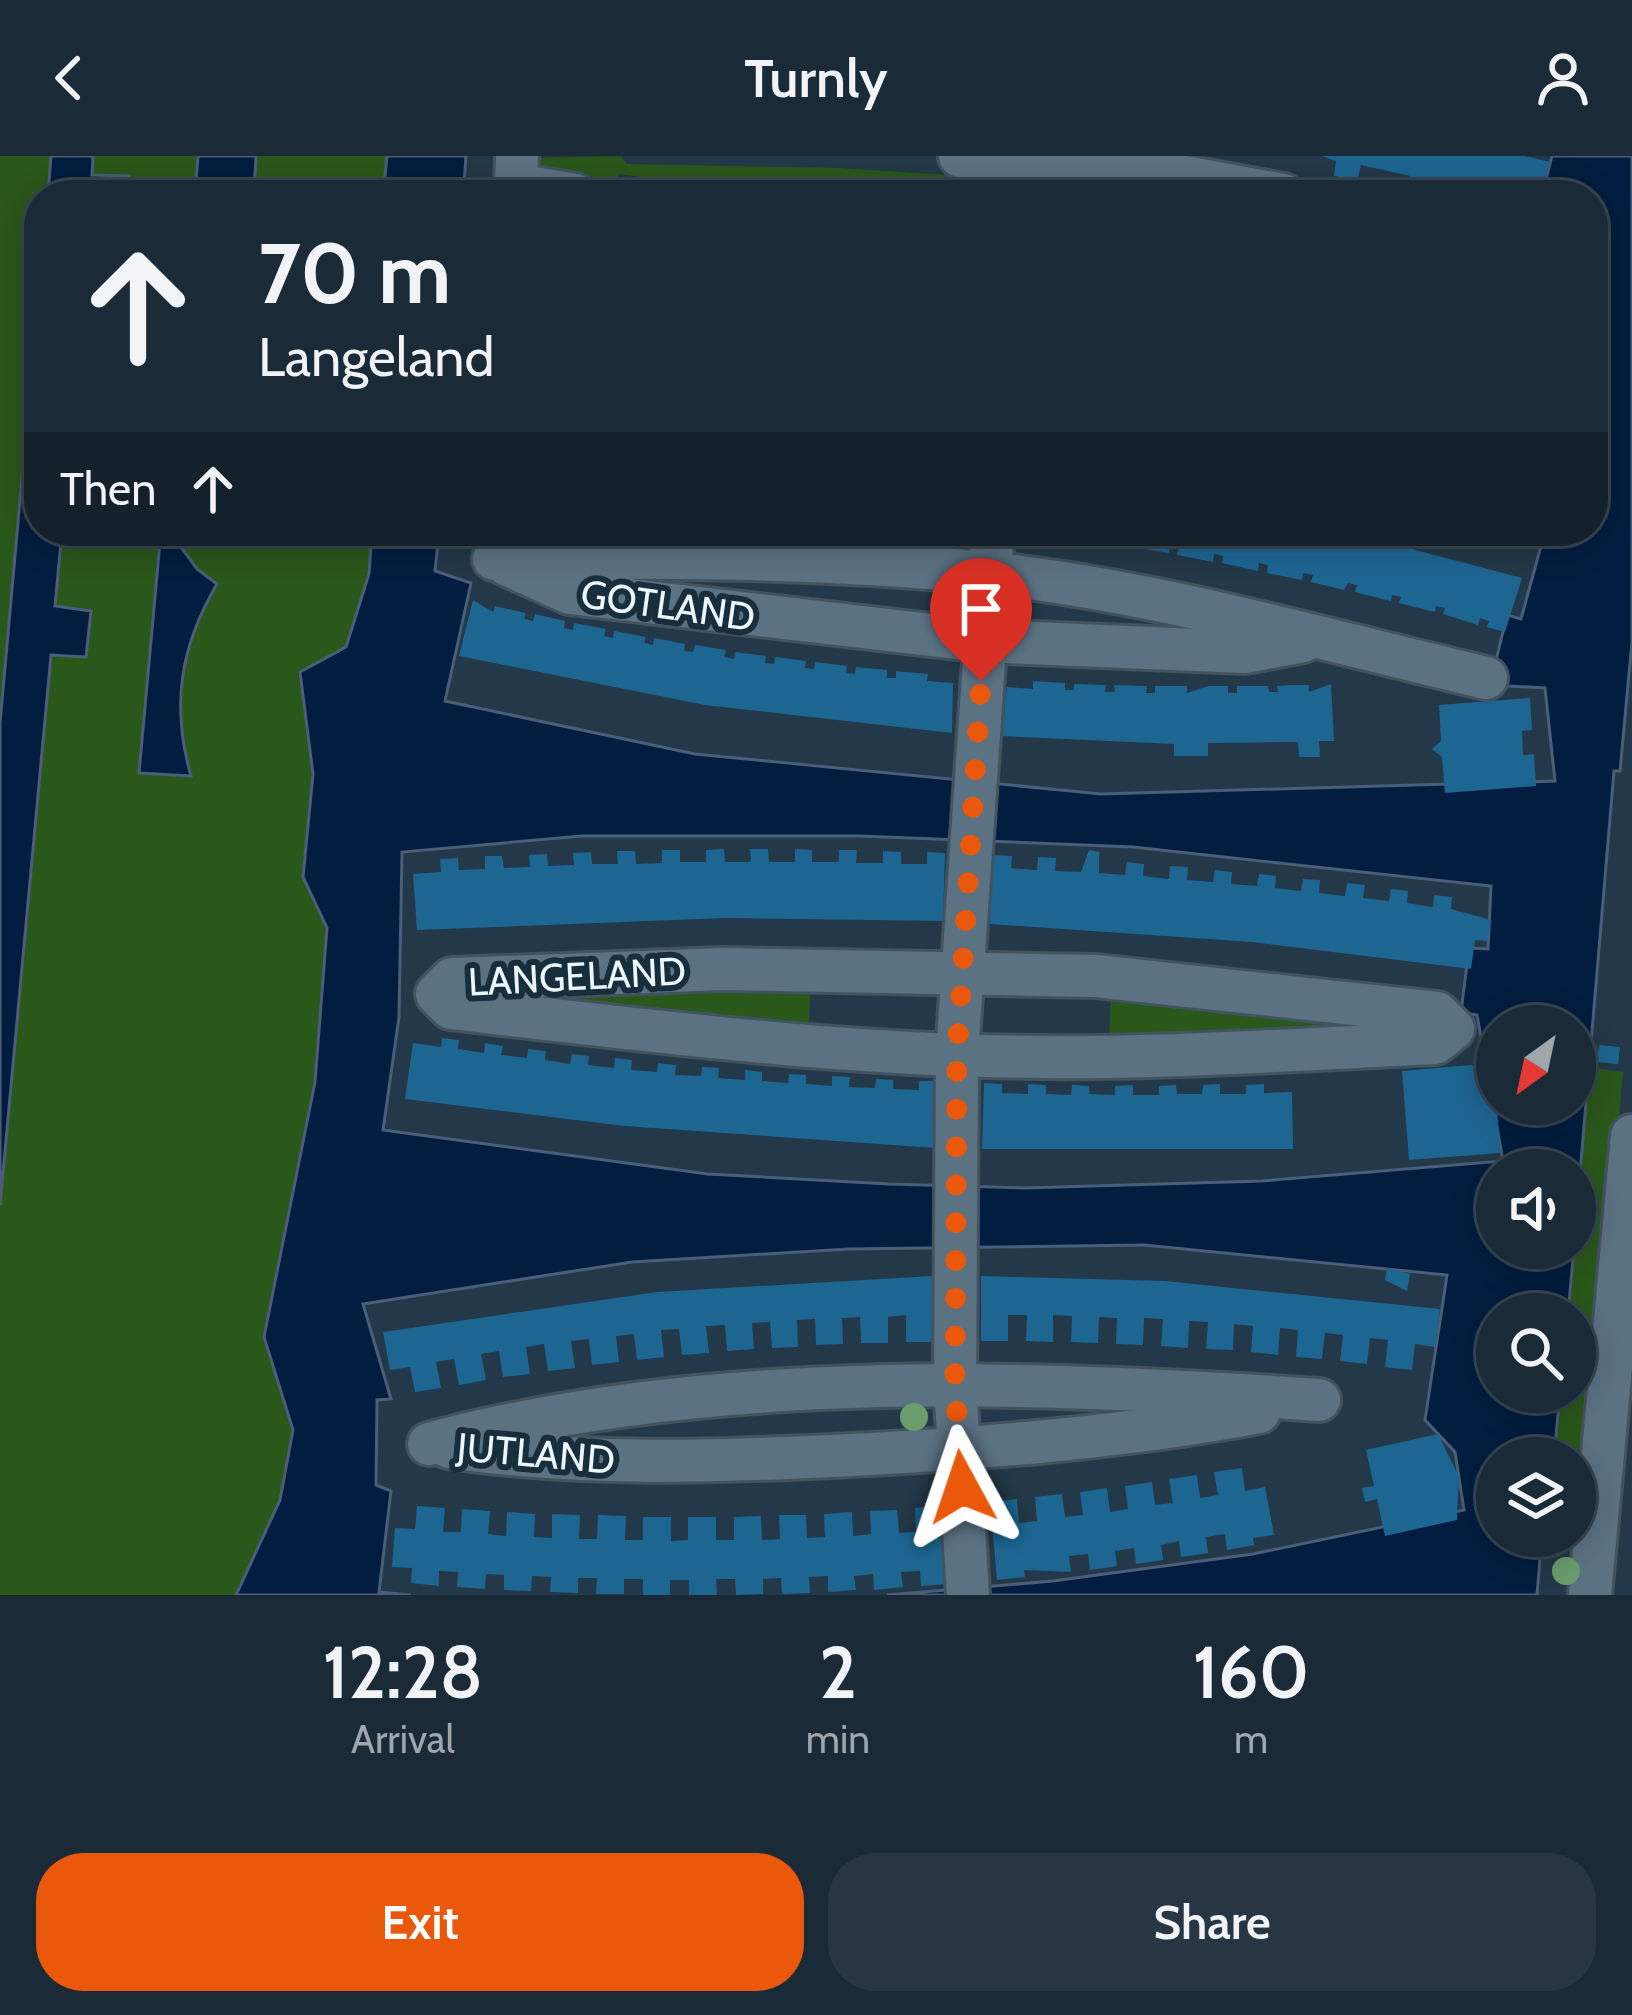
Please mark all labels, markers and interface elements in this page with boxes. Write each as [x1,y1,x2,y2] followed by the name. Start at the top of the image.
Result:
[36,45,102,111] icon: back
[744,45,888,111] text: Turnly
[1530,45,1596,111] icon: person
[258,222,451,324] text: 70 m
[60,228,216,384] icon: ahead
[258,324,495,390] text: Langeland
[180,456,246,522] icon: ahead
[60,462,156,516] text: Then
[930,558,1032,681] pin
[578,569,758,641] street label: GOTLAND
[948,576,1014,642] icon: arrive
[467,946,687,1006] street label: LANGELAND
[1476,1005,1596,1125] north arrow
[1476,1005,1596,1557] map controls
[1476,1149,1596,1269] button: sound
[1476,1293,1596,1413] button: search
[454,1422,617,1484] street label: JUTLAND
[899,1424,1025,1550] position arrow
[1476,1437,1596,1557] button: layers
[323,1629,483,1716] text: 12:28
[819,1629,857,1716] text: 2
[1193,1629,1309,1716] text: 160
[351,1715,455,1763] text: Arrival
[806,1715,870,1763] text: min
[1234,1715,1268,1763] text: m
[36,1853,804,1991] button: Exit
[828,1853,1596,1991] button: Share

